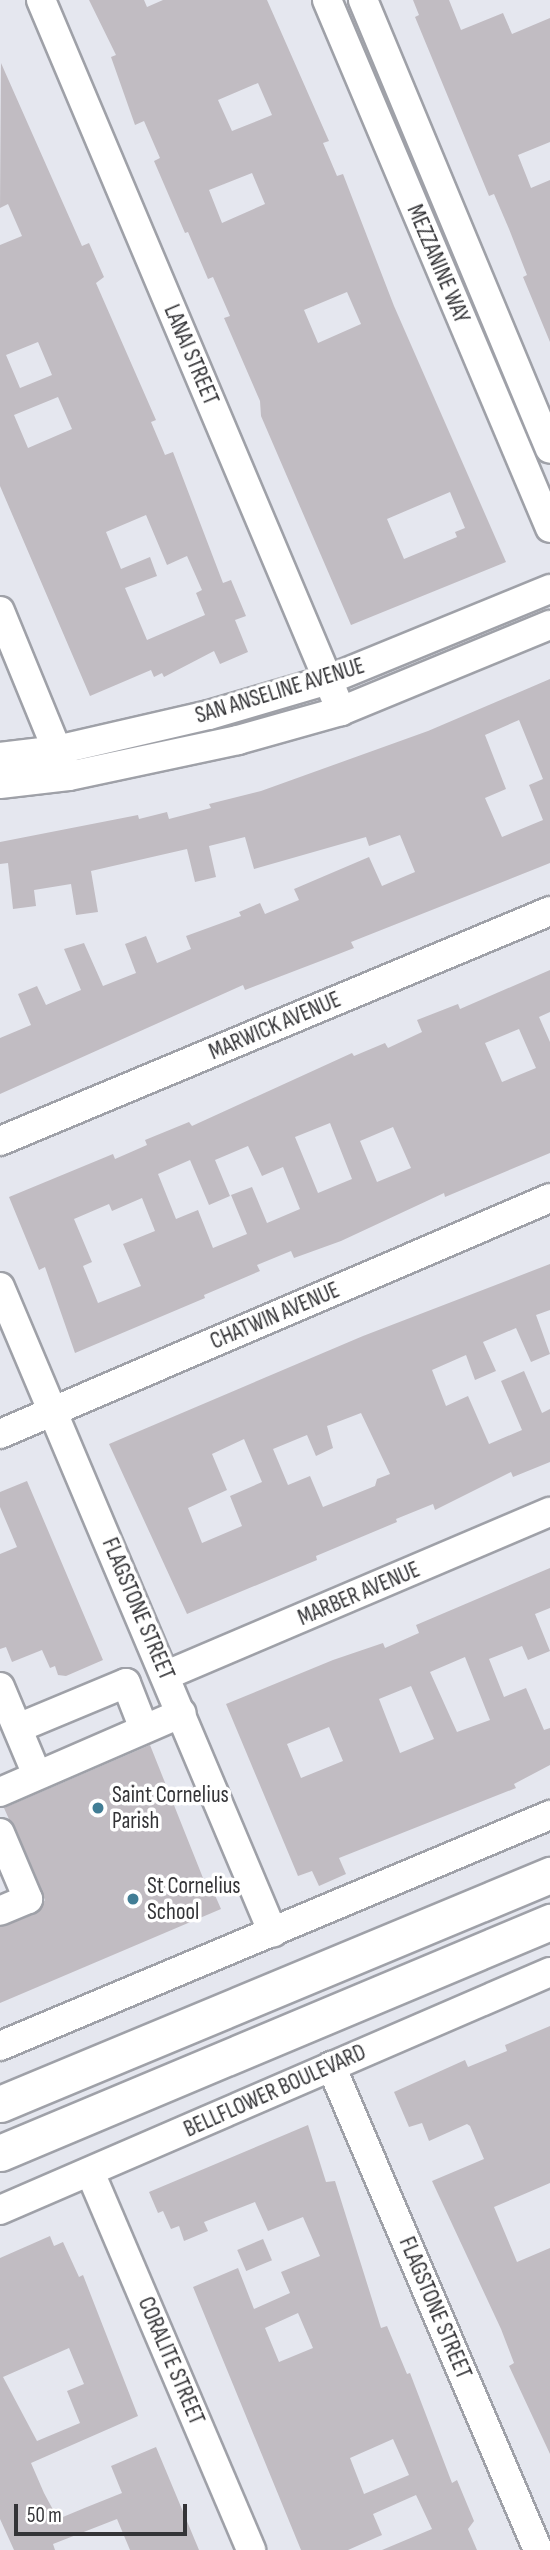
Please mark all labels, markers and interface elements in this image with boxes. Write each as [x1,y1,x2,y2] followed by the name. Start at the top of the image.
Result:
[401,201,475,327] street label: MEZZANINE WAY
[158,301,224,409] street label: LANAI STREET
[192,652,368,730] street label: SAN ANSELINE AVENUE
[205,986,345,1066] street label: MARWICK AVENUE
[206,1276,344,1356] street label: CHATWIN AVENUE
[96,1534,180,1684] street label: FLAGSTONE STREET
[294,1556,424,1632] street label: MARBER AVENUE
[112,1781,229,1835] place label: Saint Cornelius Parish
[90,1800,106,1816] marker: Saint Cornelius Parish
[147,1872,241,1926] place label: St Cornelius School
[125,1891,141,1907] marker: St Cornelius School
[180,2038,370,2144] street label: BELLFLOWER BOULEVARD
[393,2233,477,2383] street label: FLAGSTONE STREET
[132,2293,210,2429] street label: CORALITE STREET
[18,2490,191,2534] scale bar
[27,2503,62,2528] text: 50 m

